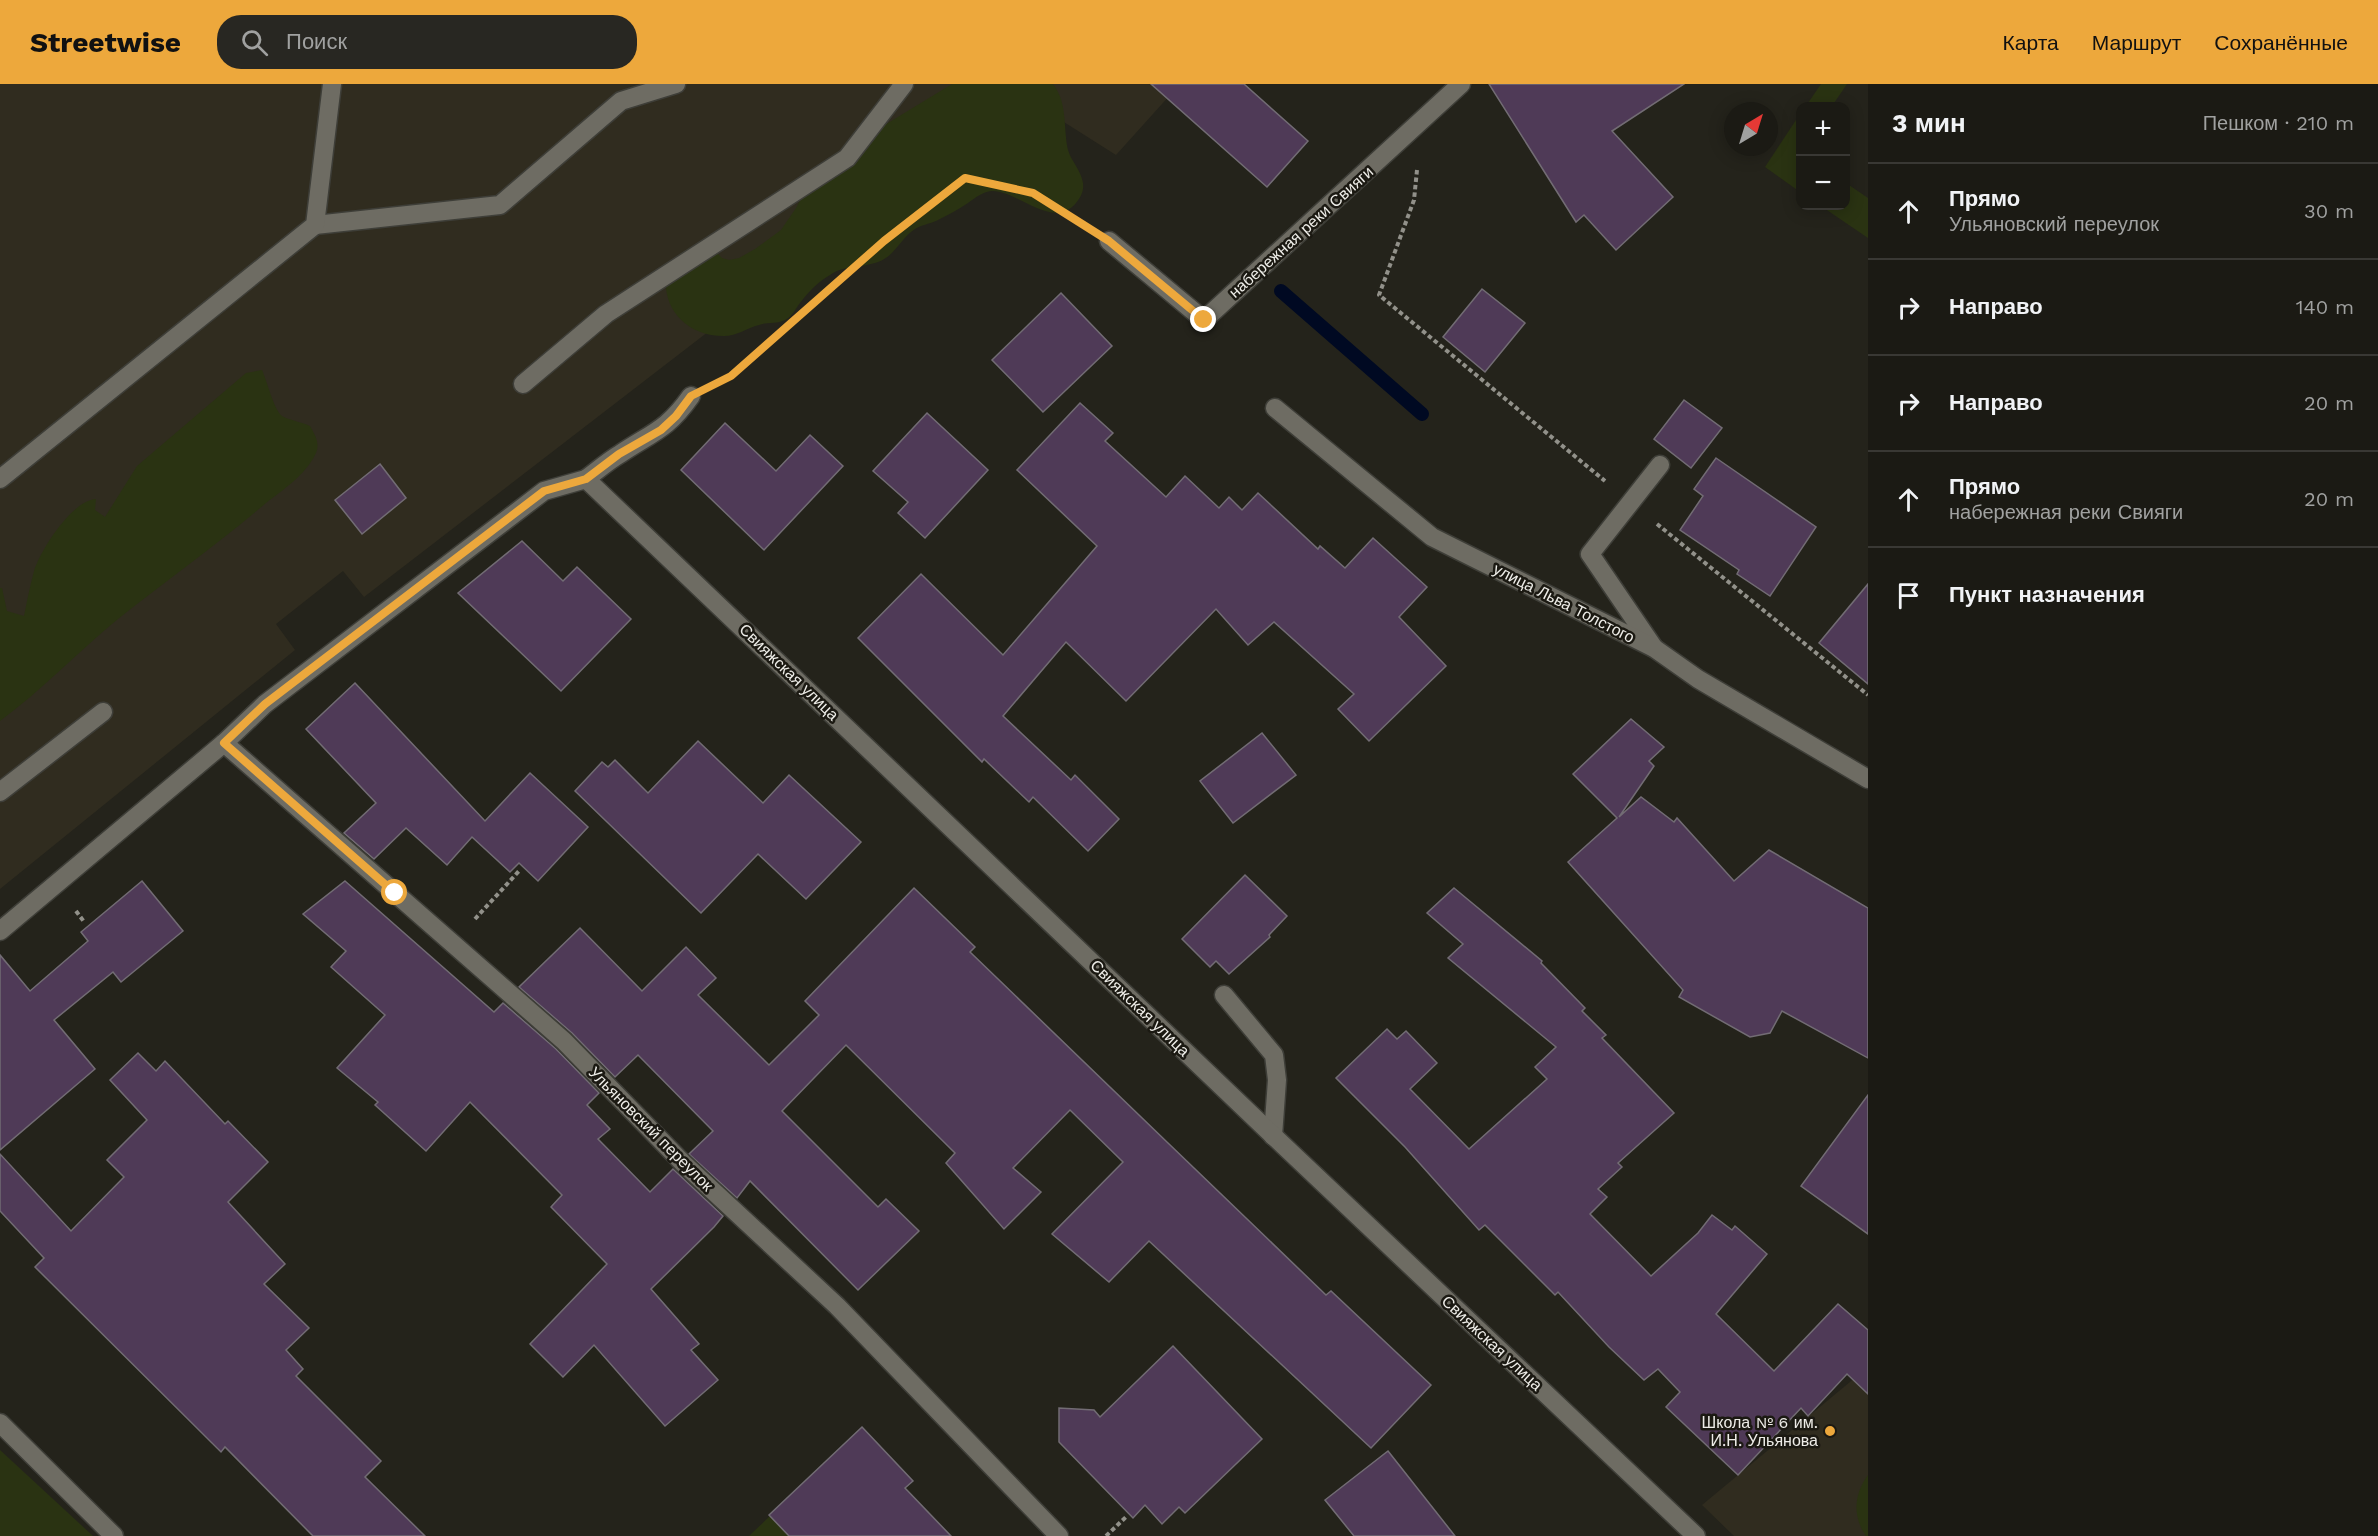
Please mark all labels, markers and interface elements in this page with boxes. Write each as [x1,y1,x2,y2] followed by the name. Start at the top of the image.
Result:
[217,15,637,69] search box
[30,26,181,59] text: Streetwise
[238,26,271,59] icon: search
[286,29,347,54] text: Поиск
[2003,30,2059,55] text: Карта
[2092,30,2181,55] text: Маршрут
[2214,30,2348,55] text: Сохранённые
[1724,102,1778,156] north arrow
[1796,102,1850,210] map controls
[1796,102,1850,156] button: +
[1892,108,1966,138] text: 3 мин
[2203,111,2354,135] text: Пешком · 210 m
[1796,156,1850,210] button: −
[1225,162,1377,302] street label: набережная реки Свияги
[1949,186,2020,211] text: Прямо
[1892,195,1925,228] icon: ahead
[2304,199,2354,223] text: 30 m
[1949,212,2159,236] text: Ульяновский переулок
[1892,291,1925,324] icon: right
[1949,294,2043,319] text: Направо
[2296,295,2354,319] text: 140 m
[1190,306,1216,332] route end
[1892,387,1925,420] icon: right
[1949,390,2043,415] text: Направо
[2304,391,2354,415] text: 20 m
[1949,474,2020,499] text: Прямо
[1892,483,1925,516] icon: ahead
[2304,487,2354,511] text: 20 m
[1949,500,2183,524] text: набережная реки Свияги
[1490,559,1638,647] street label: улица Льва Толстого
[1892,579,1925,612] icon: arrive
[1949,582,2145,607] text: Пункт назначения
[735,620,843,724] street label: Свияжская улица
[381,879,407,905] route start
[1086,956,1194,1060] street label: Свияжская улица
[585,1063,718,1196] street label: Ульяновский переулок
[1438,1291,1546,1395] street label: Свияжская улица
[1702,1413,1818,1450] place label: Школа № 6 им. И.Н. Ульянова
[1823,1424,1837,1438] marker: Школа № 6 им. И.Н. Ульянова

